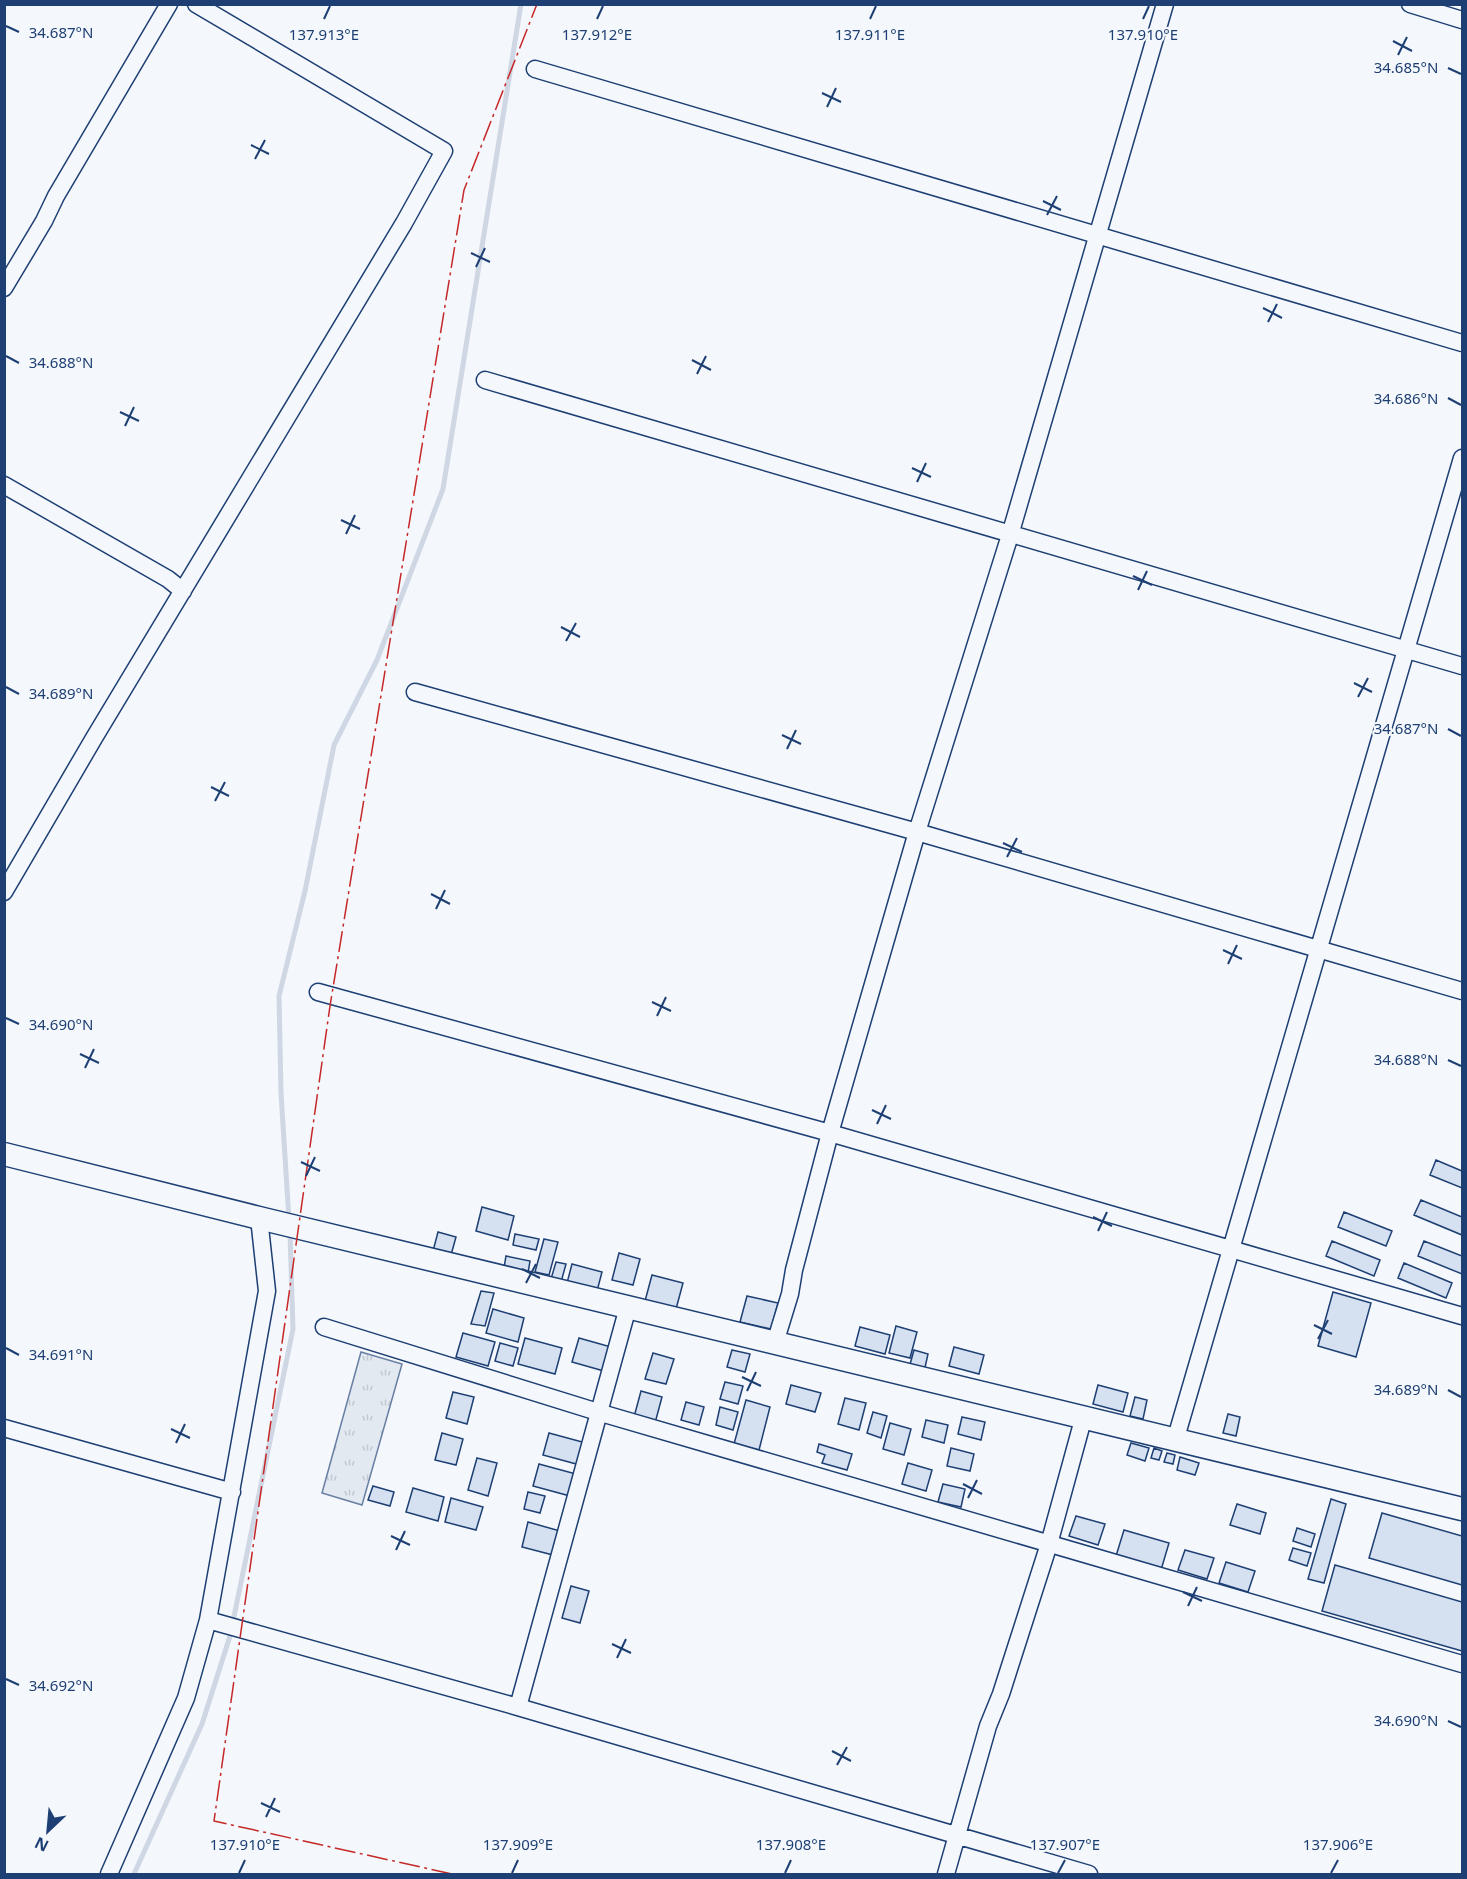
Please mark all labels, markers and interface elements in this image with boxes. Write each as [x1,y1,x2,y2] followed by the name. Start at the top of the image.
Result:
[29,22,93,42] text: 34.687°N
[289,24,359,44] text: 137.913°E
[562,24,632,44] text: 137.912°E
[835,24,905,44] text: 137.911°E
[1108,24,1178,44] text: 137.910°E
[1374,57,1438,77] text: 34.685°N
[29,352,93,372] text: 34.688°N
[1374,388,1438,408] text: 34.686°N
[29,683,93,703] text: 34.689°N
[1374,718,1438,738] text: 34.687°N
[29,1014,93,1034] text: 34.690°N
[1374,1049,1438,1069] text: 34.688°N
[29,1344,93,1364] text: 34.691°N
[1374,1379,1438,1399] text: 34.689°N
[29,1675,93,1695] text: 34.692°N
[1374,1710,1438,1730] text: 34.690°N
[18,1801,78,1861] north arrow
[31,1832,52,1857] text: N
[210,1834,280,1854] text: 137.910°E
[483,1834,553,1854] text: 137.909°E
[756,1834,826,1854] text: 137.908°E
[1030,1834,1100,1854] text: 137.907°E
[1303,1834,1373,1854] text: 137.906°E

